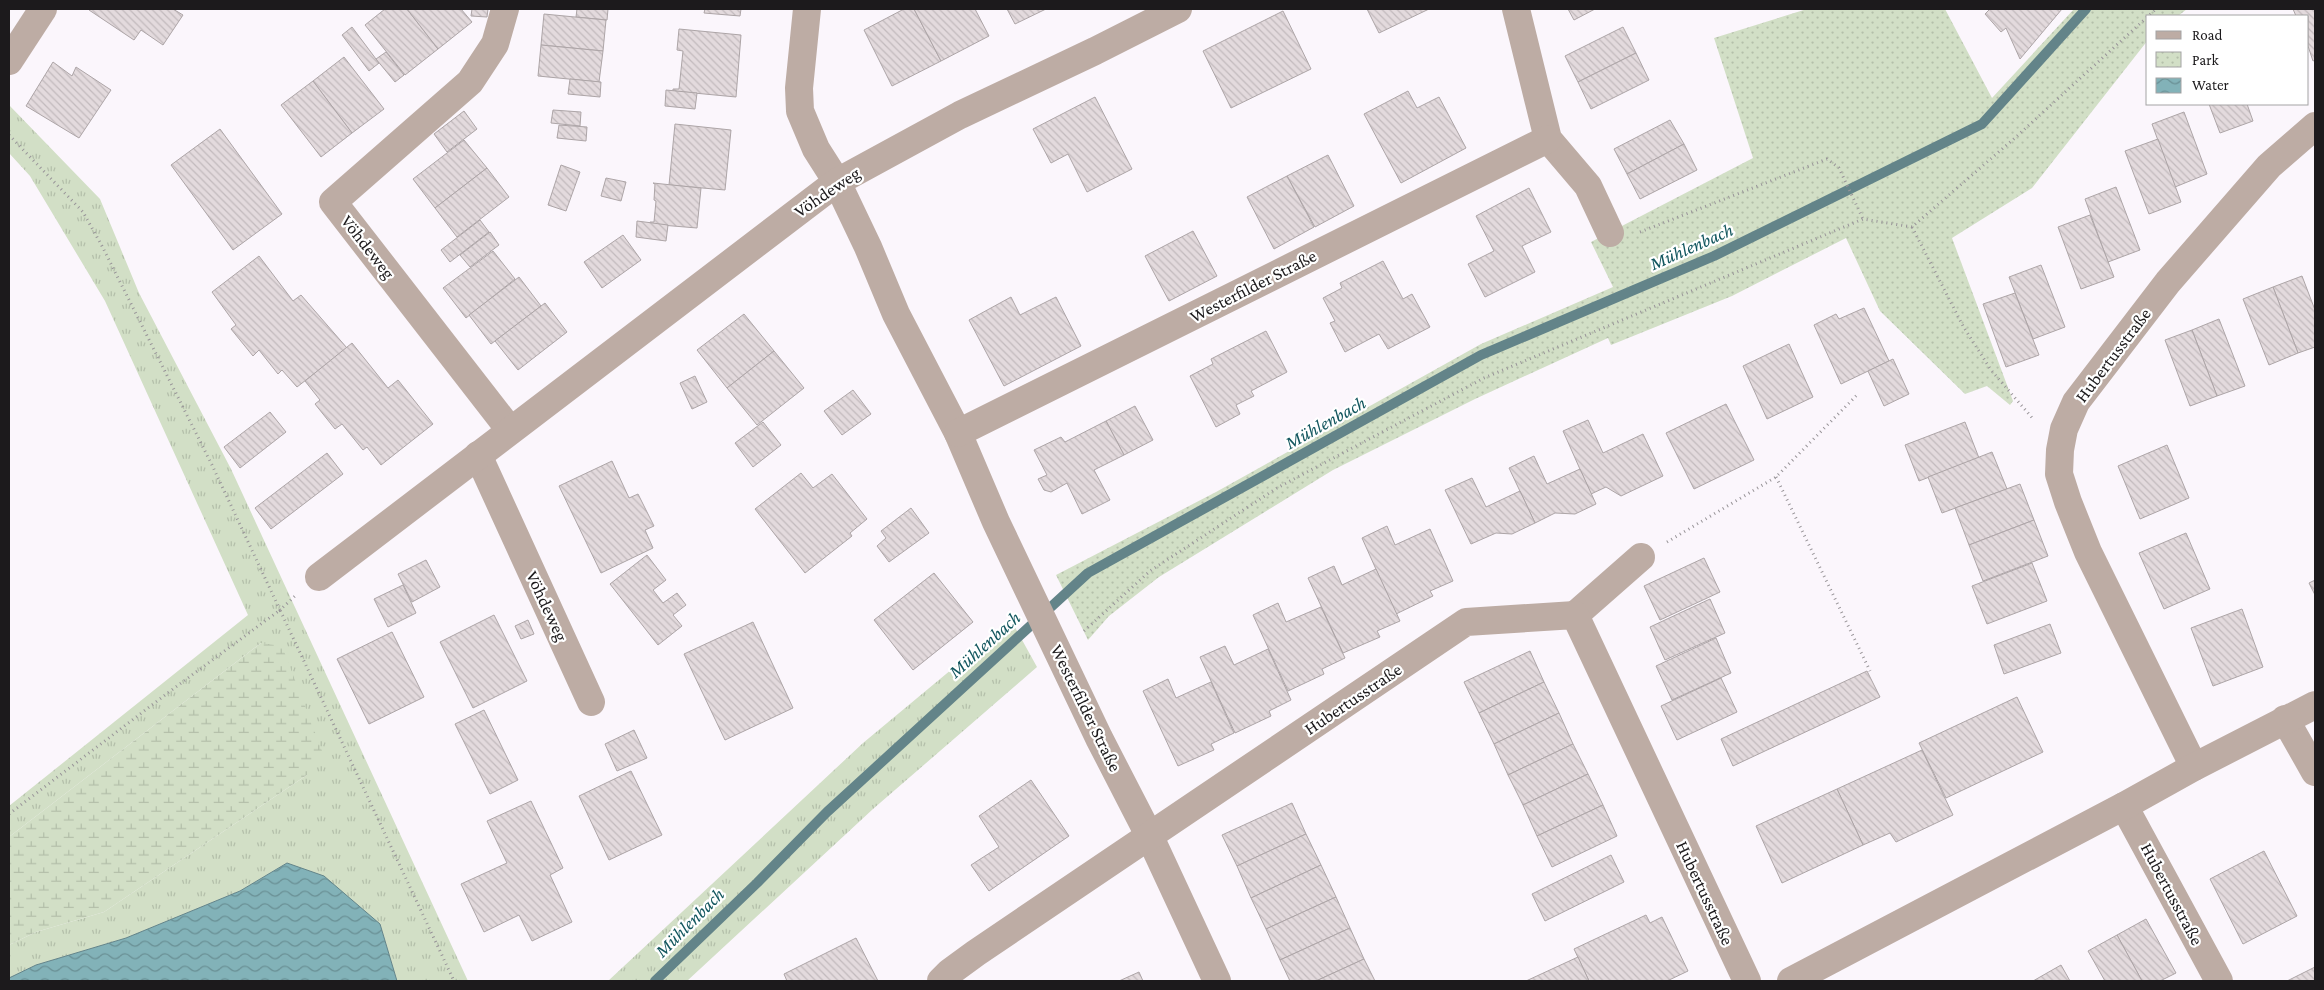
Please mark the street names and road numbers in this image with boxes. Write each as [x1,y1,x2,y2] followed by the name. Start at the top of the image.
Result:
[790,163,864,221] street label: Vöhdeweg
[337,211,399,283] street label: Vöhdeweg
[1187,245,1320,326] street label: Westerfilder Straße
[2071,304,2155,406] street label: Hubertusstraße
[522,568,572,645] street label: Vöhdeweg
[1047,641,1126,775] street label: Westerfilder Straße
[1301,659,1405,739] street label: Hubertusstraße
[1672,838,1738,948] street label: Hubertusstraße
[2137,839,2207,949] street label: Hubertusstraße

